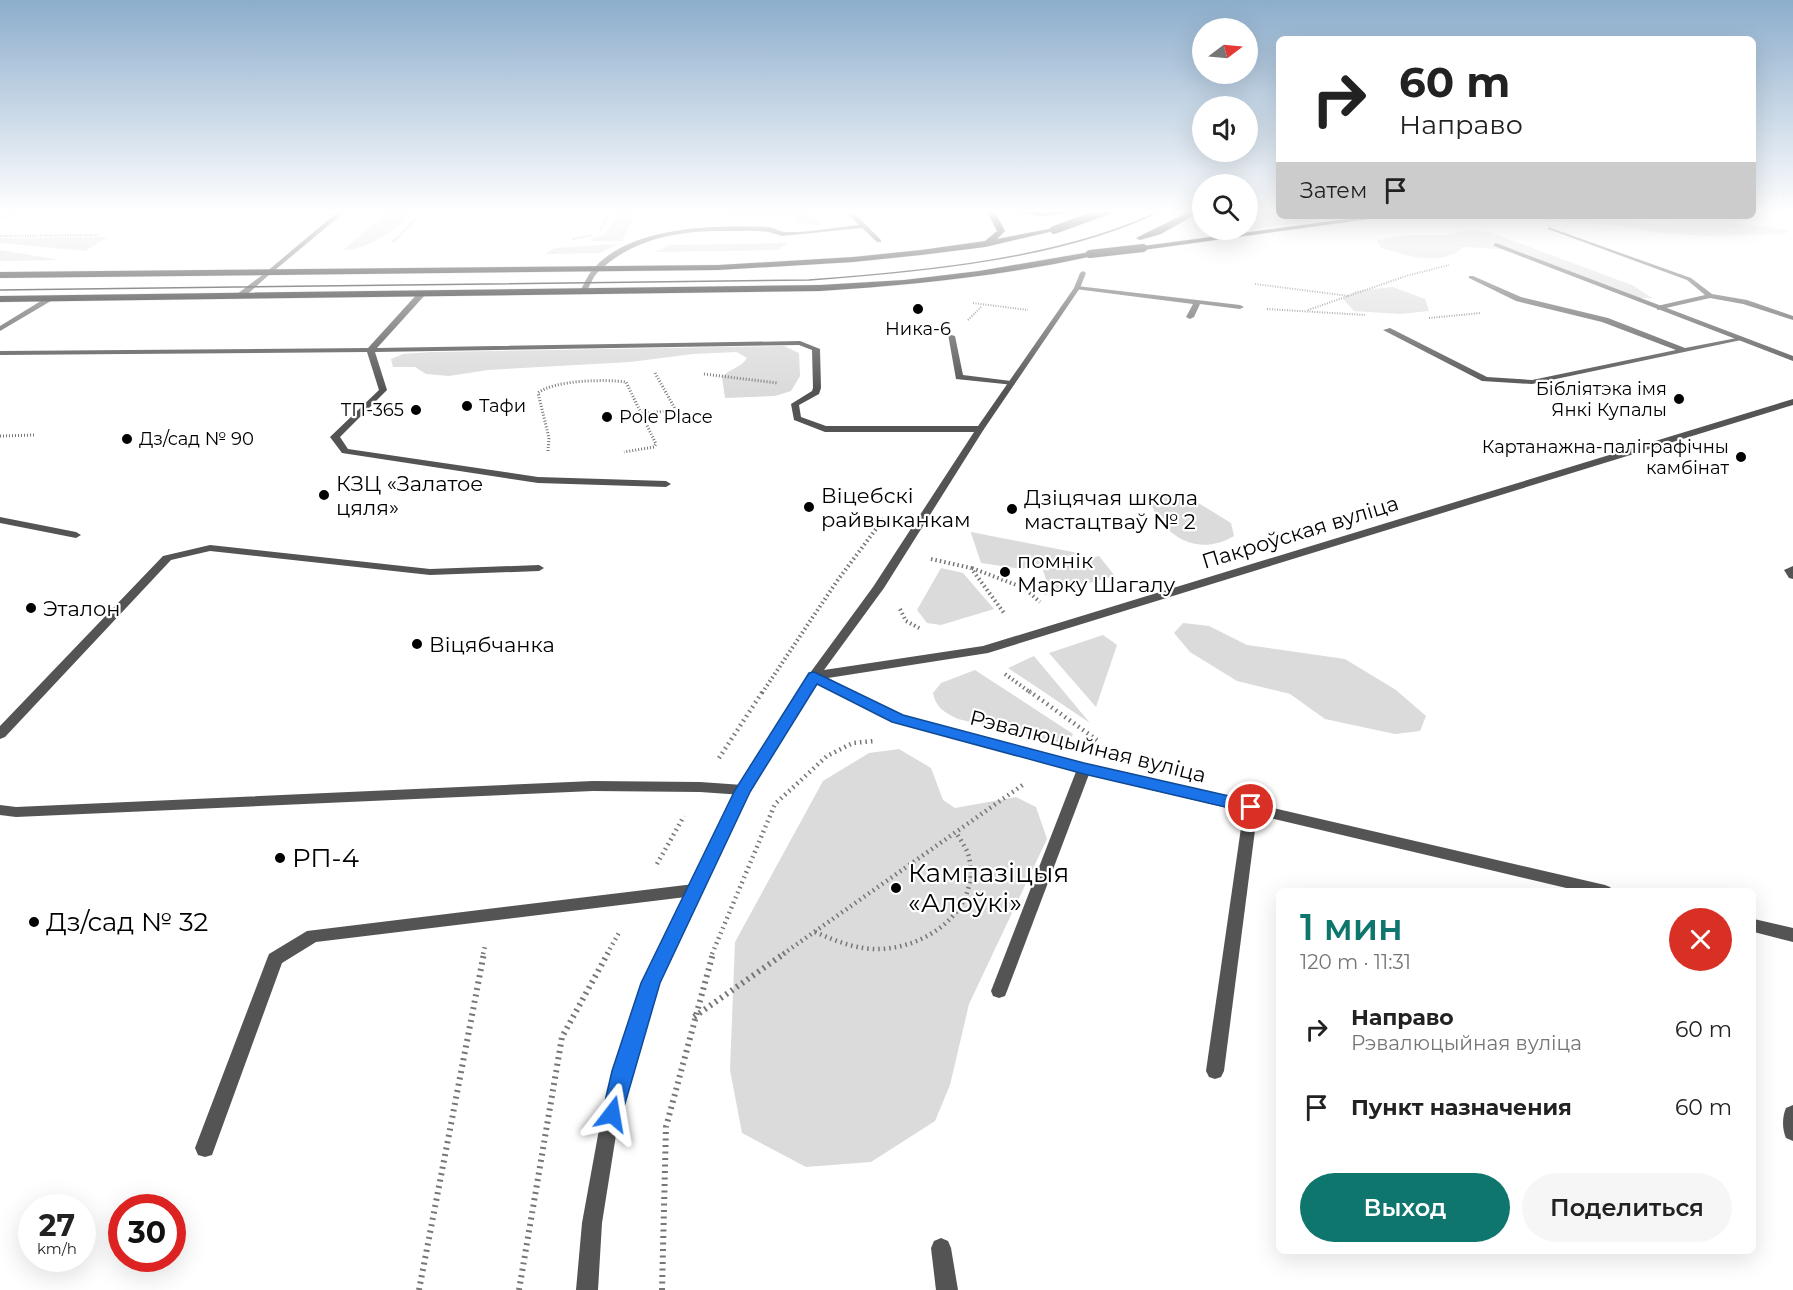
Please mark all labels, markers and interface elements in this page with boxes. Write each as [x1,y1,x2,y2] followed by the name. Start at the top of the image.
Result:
[1192,18,1258,84] north arrow
[1192,18,1258,240] map controls
[1399,56,1510,108] text: 60 m
[1300,60,1378,138] icon: right
[1192,96,1258,162] button: sound
[1399,108,1523,141] text: Направо
[1192,174,1258,240] button: search
[1379,174,1412,207] icon: arrive
[1300,177,1367,204] text: Затем
[911,302,925,316] marker: Ника-6
[885,318,951,340] place label: Ника-6
[1536,378,1667,421] place label: Бібліятэка імя Янкі Купалы
[1672,392,1686,406] marker: Бібліятэка імя Янкі Купалы
[479,395,526,417] place label: Тафи
[341,399,404,421] place label: ТП-365
[460,399,474,413] marker: Тафи
[409,403,423,417] marker: ТП-365
[619,406,713,428] place label: Pole Place
[600,410,614,424] marker: Pole Place
[139,428,254,450] place label: Дз/сад № 90
[120,432,134,446] marker: Дз/сад № 90
[1482,436,1729,479] place label: Картанажна-паліграфічны камбінат
[1734,450,1748,464] marker: Картанажна-паліграфічны камбінат
[336,471,483,520] place label: КЗЦ «Залатое цяля»
[821,483,971,532] place label: Віцебскі райвыканкам
[1024,485,1198,534] place label: Дзіцячая школа мастацтваў № 2
[317,488,331,502] marker: КЗЦ «Залатое цяля»
[1199,490,1401,574] street label: Пакроўская вуліца
[802,500,816,514] marker: Віцебскі райвыканкам
[1005,502,1019,516] marker: Дзіцячая школа мастацтваў № 2
[1017,548,1176,597] place label: помнік Марку Шагалу
[998,565,1012,579] marker: помнік Марку Шагалу
[43,596,121,621] place label: Эталон
[24,601,38,615] marker: Эталон
[429,632,555,657] place label: Віцябчанка
[410,637,424,651] marker: Віцябчанка
[967,705,1209,787] street label: Рэвалюцыйная вуліца
[1225,781,1276,832] pin
[1234,790,1267,823] icon: arrive
[292,842,359,874] place label: РП-4
[273,851,287,865] marker: РП-4
[908,857,1069,919] place label: Кампазіцыя «Алоўкі»
[889,881,903,895] marker: Кампазіцыя «Алоўкі»
[1300,905,1403,949] text: 1 мин
[46,906,208,938] place label: Дз/сад № 32
[1669,908,1732,971] button: close
[27,915,41,929] marker: Дз/сад № 32
[1300,950,1411,974] text: 120 m · 11:31
[1351,1004,1454,1031] text: Направо
[1300,1013,1333,1046] icon: right
[1675,1016,1732,1043] text: 60 m
[1351,1031,1582,1055] text: Рэвалюцыйная вуліца
[580,1082,644,1146] position arrow
[1300,1091,1333,1124] icon: arrive
[1351,1094,1572,1121] text: Пункт назначения
[1675,1094,1732,1121] text: 60 m
[1300,1173,1510,1242] button: Выход
[1522,1173,1732,1242] button: Поделиться
[108,1194,186,1272] speed limit sign: 30
[39,1207,75,1244] text: 27
[37,1239,77,1258] text: km/h

